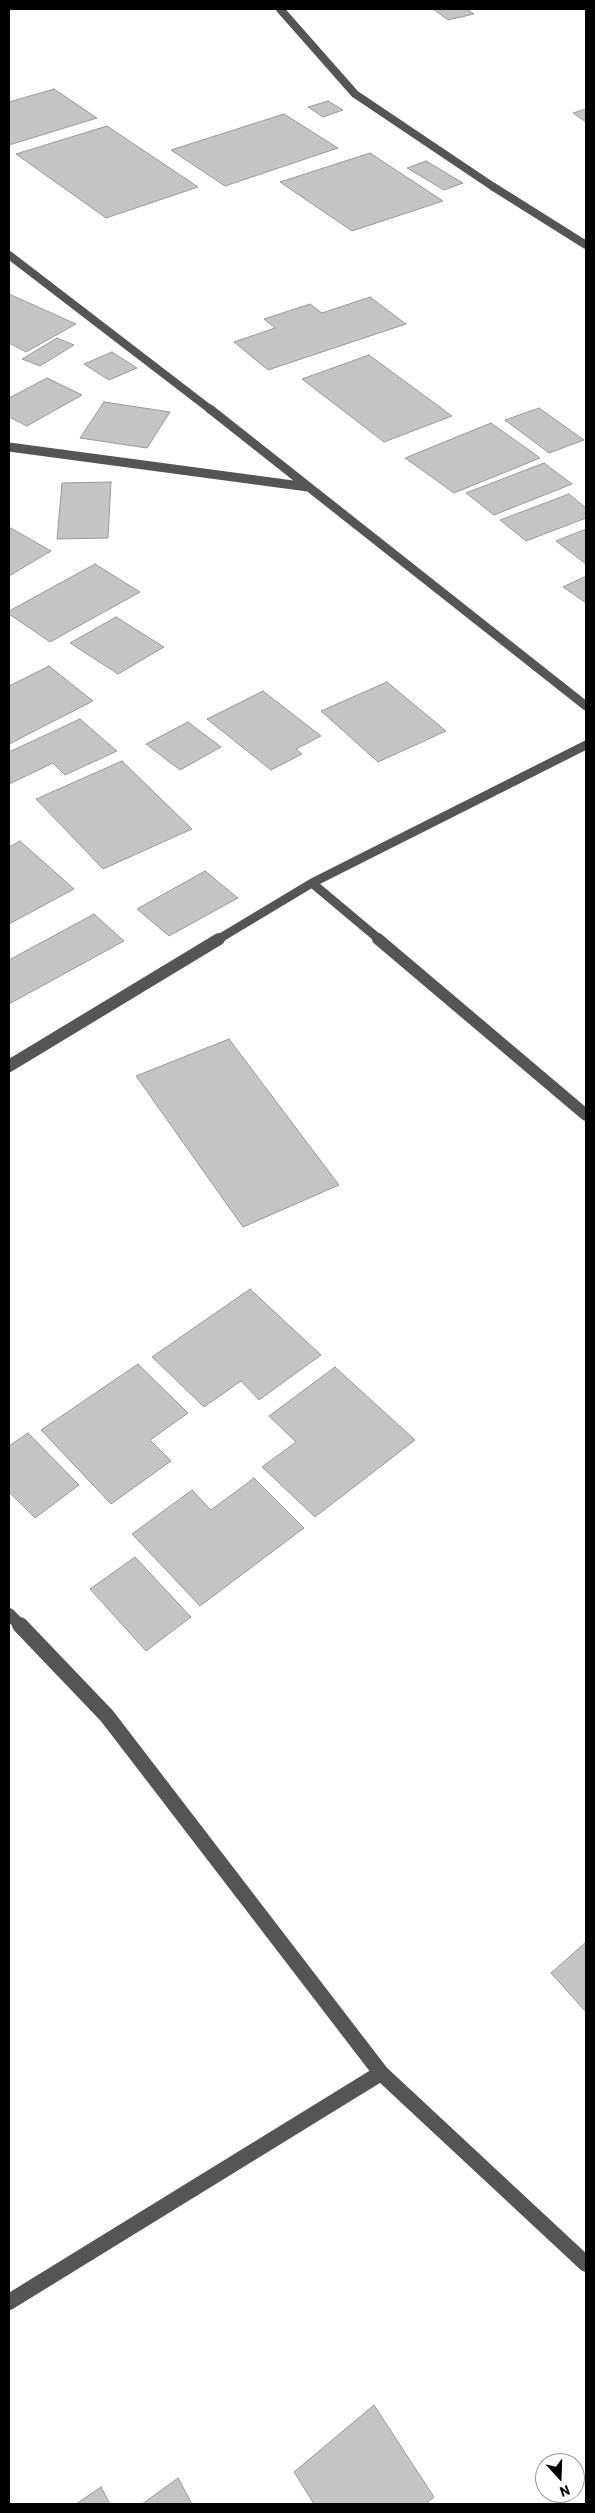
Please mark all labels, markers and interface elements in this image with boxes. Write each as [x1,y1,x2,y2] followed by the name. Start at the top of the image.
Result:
[535,2453,585,2503] north arrow
[558,2482,572,2501] text: N

